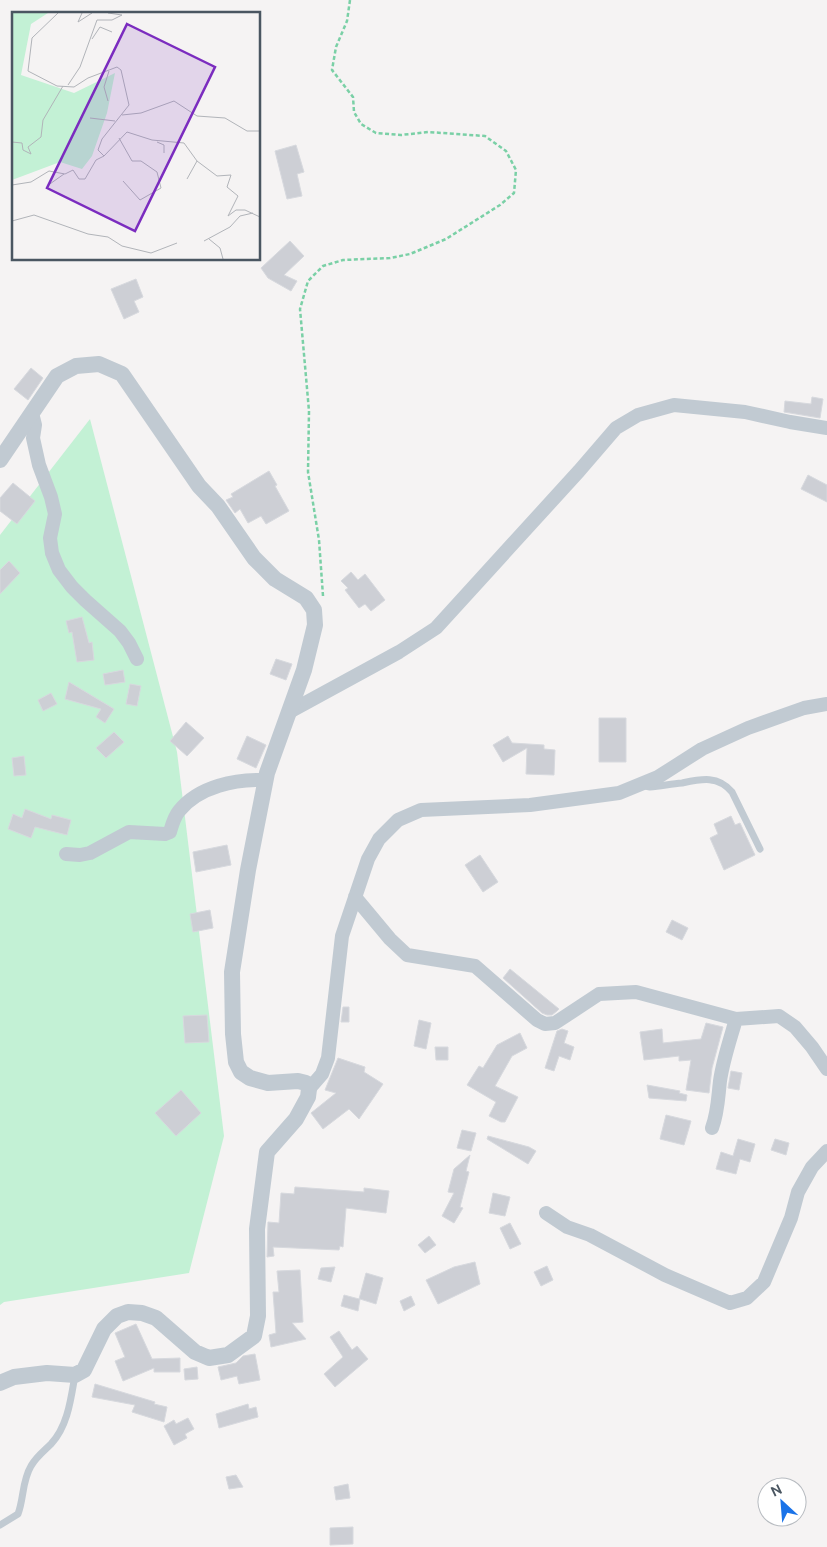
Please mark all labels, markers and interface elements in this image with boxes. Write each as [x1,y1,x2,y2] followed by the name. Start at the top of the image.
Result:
[12,12,260,260] inset map
[757,1477,807,1527] north arrow
[768,1481,785,1500] text: N

